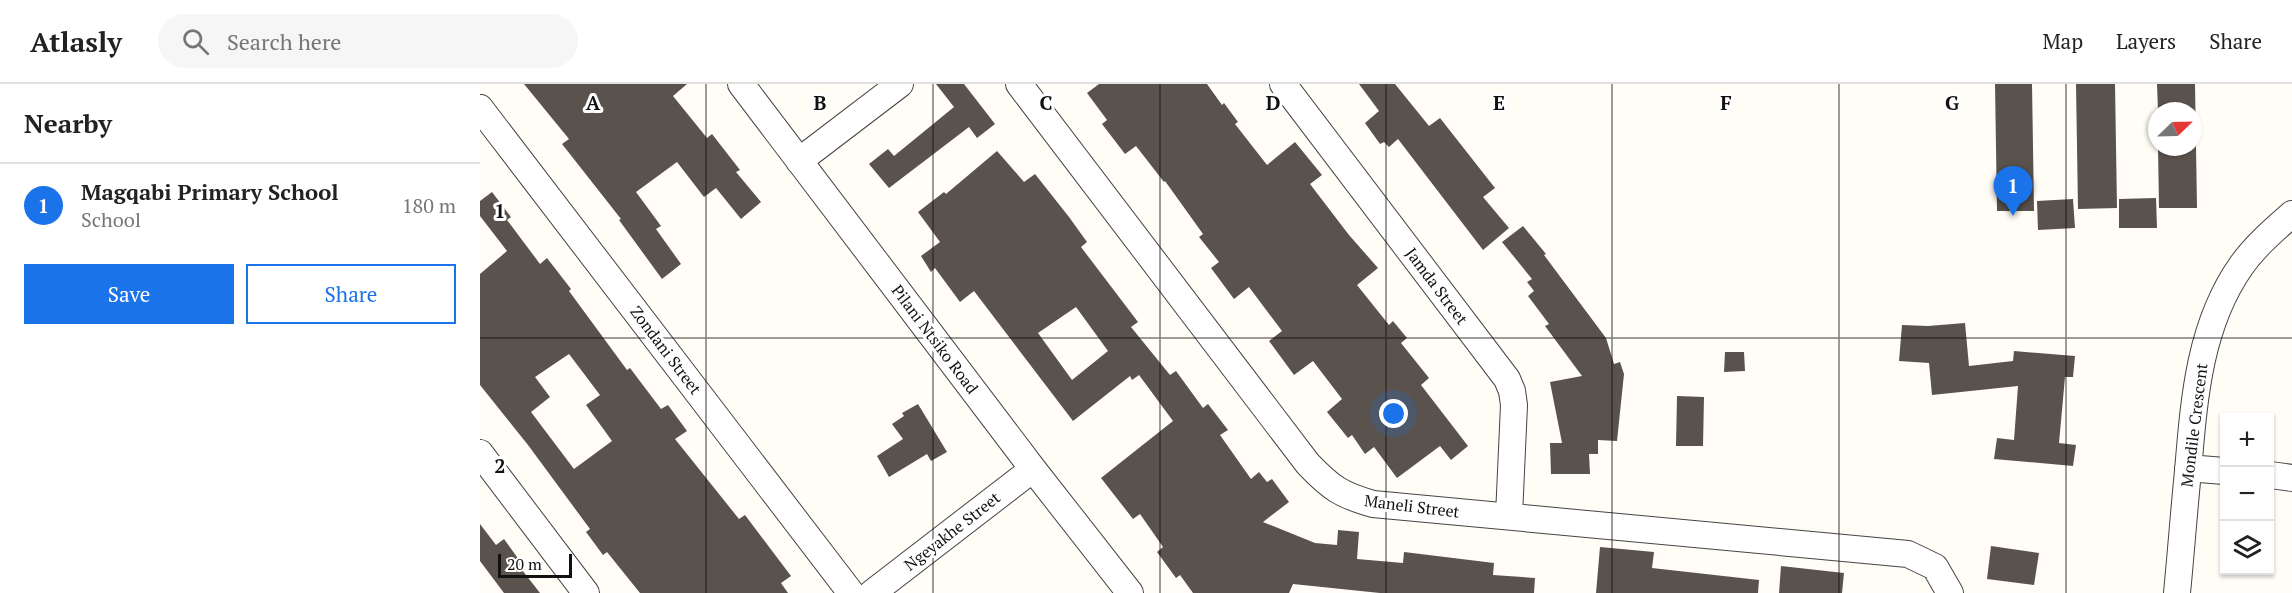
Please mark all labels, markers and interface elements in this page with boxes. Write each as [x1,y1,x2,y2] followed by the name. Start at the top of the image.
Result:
[158,14,578,68] search box
[30,23,122,60] text: Atlasly
[179,25,212,58] icon: search
[227,27,341,56] text: Search here
[2042,27,2083,55] text: Map
[2116,27,2176,55] text: Layers
[2209,27,2262,55] text: Share
[586,89,601,116] text: A
[814,89,827,116] text: B
[1039,89,1053,116] text: C
[1266,89,1280,116] text: D
[1493,89,1505,116] text: E
[1720,89,1732,116] text: F
[1945,89,1959,116] text: G
[2148,102,2202,156] north arrow
[24,106,112,140] text: Nearby
[1994,166,2032,216] pin: 1
[81,177,339,206] text: Magqabi Primary School
[38,192,49,219] text: 1
[402,192,456,219] text: 180 m
[494,197,506,224] text: 1
[81,206,141,233] text: School
[1401,243,1473,329] street label: Jamda Street
[24,264,234,324] button: Save
[246,264,456,324] button: Share
[887,280,983,398] street label: Pilani Ntsiko Road
[625,301,707,399] street label: Zondani Street
[2175,362,2213,488] street label: Mondile Crescent
[1379,399,1408,428] your location
[2220,413,2274,575] map controls
[2220,413,2274,467] button: +
[494,452,506,479] text: 2
[2220,467,2274,521] button: −
[899,486,1005,575] street label: Ngeyakhe Street
[1363,489,1461,523] street label: Maneli Street
[2220,521,2274,575] button: layers
[498,551,572,578] scale bar
[507,553,542,575] text: 20 m

